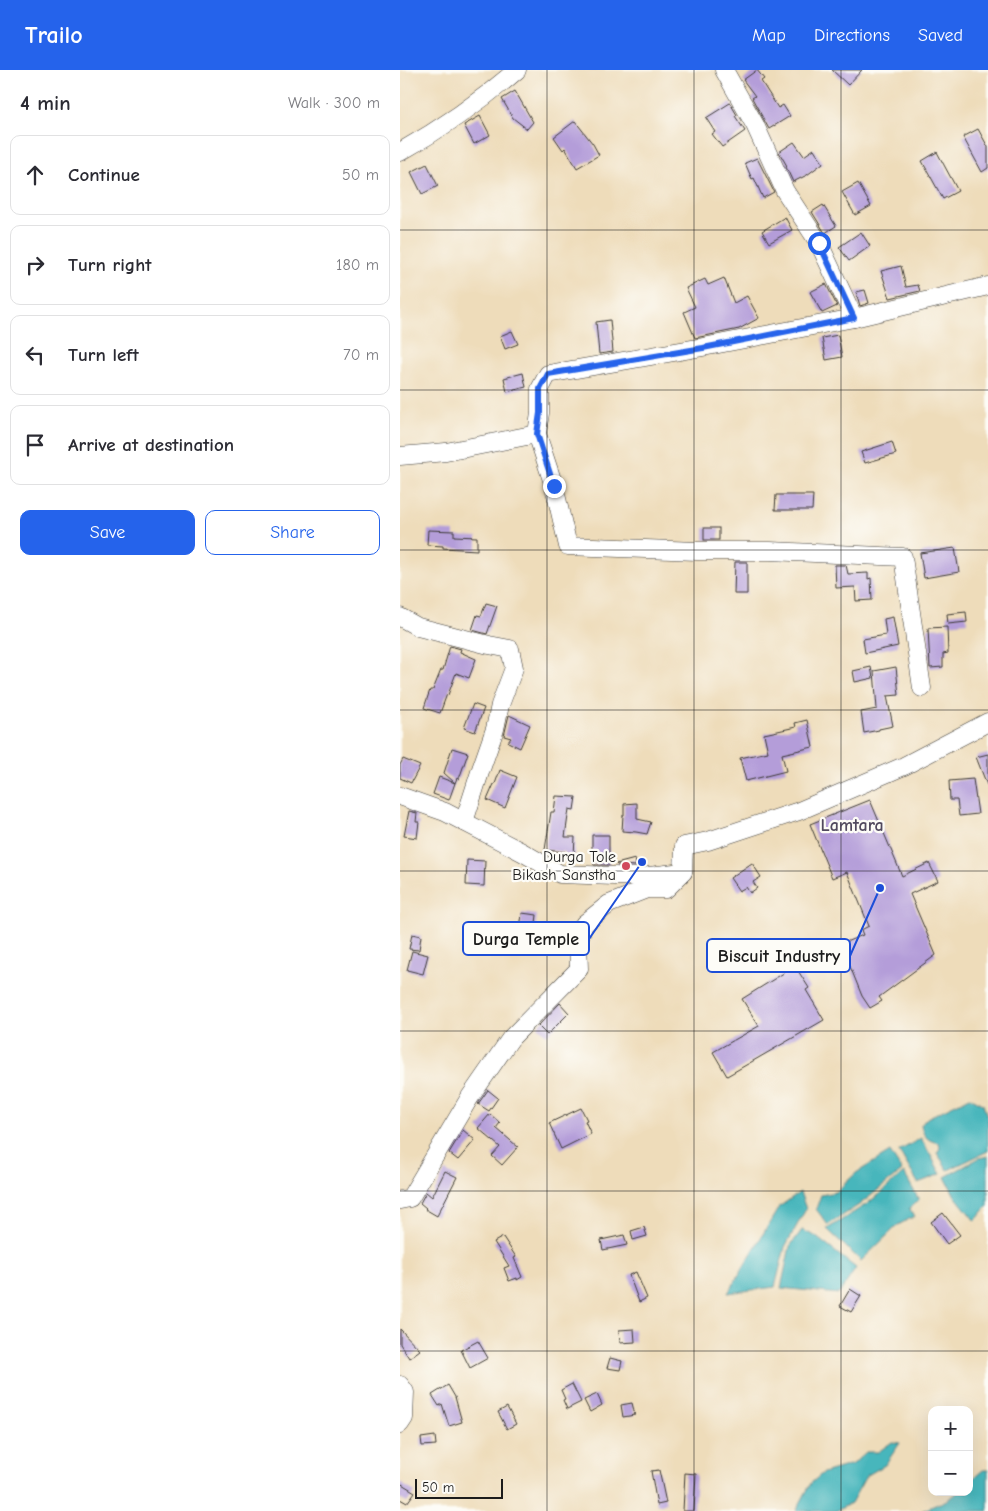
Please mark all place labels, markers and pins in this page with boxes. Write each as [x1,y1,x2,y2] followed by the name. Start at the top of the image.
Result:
[512,848,616,884] place label: Durga Tole Bikash Sanstha
[620,860,632,872] marker: Durga Tole Bikash Sanstha
[463,922,589,955] callout: Durga Temple
[707,939,850,972] callout: Biscuit Industry

